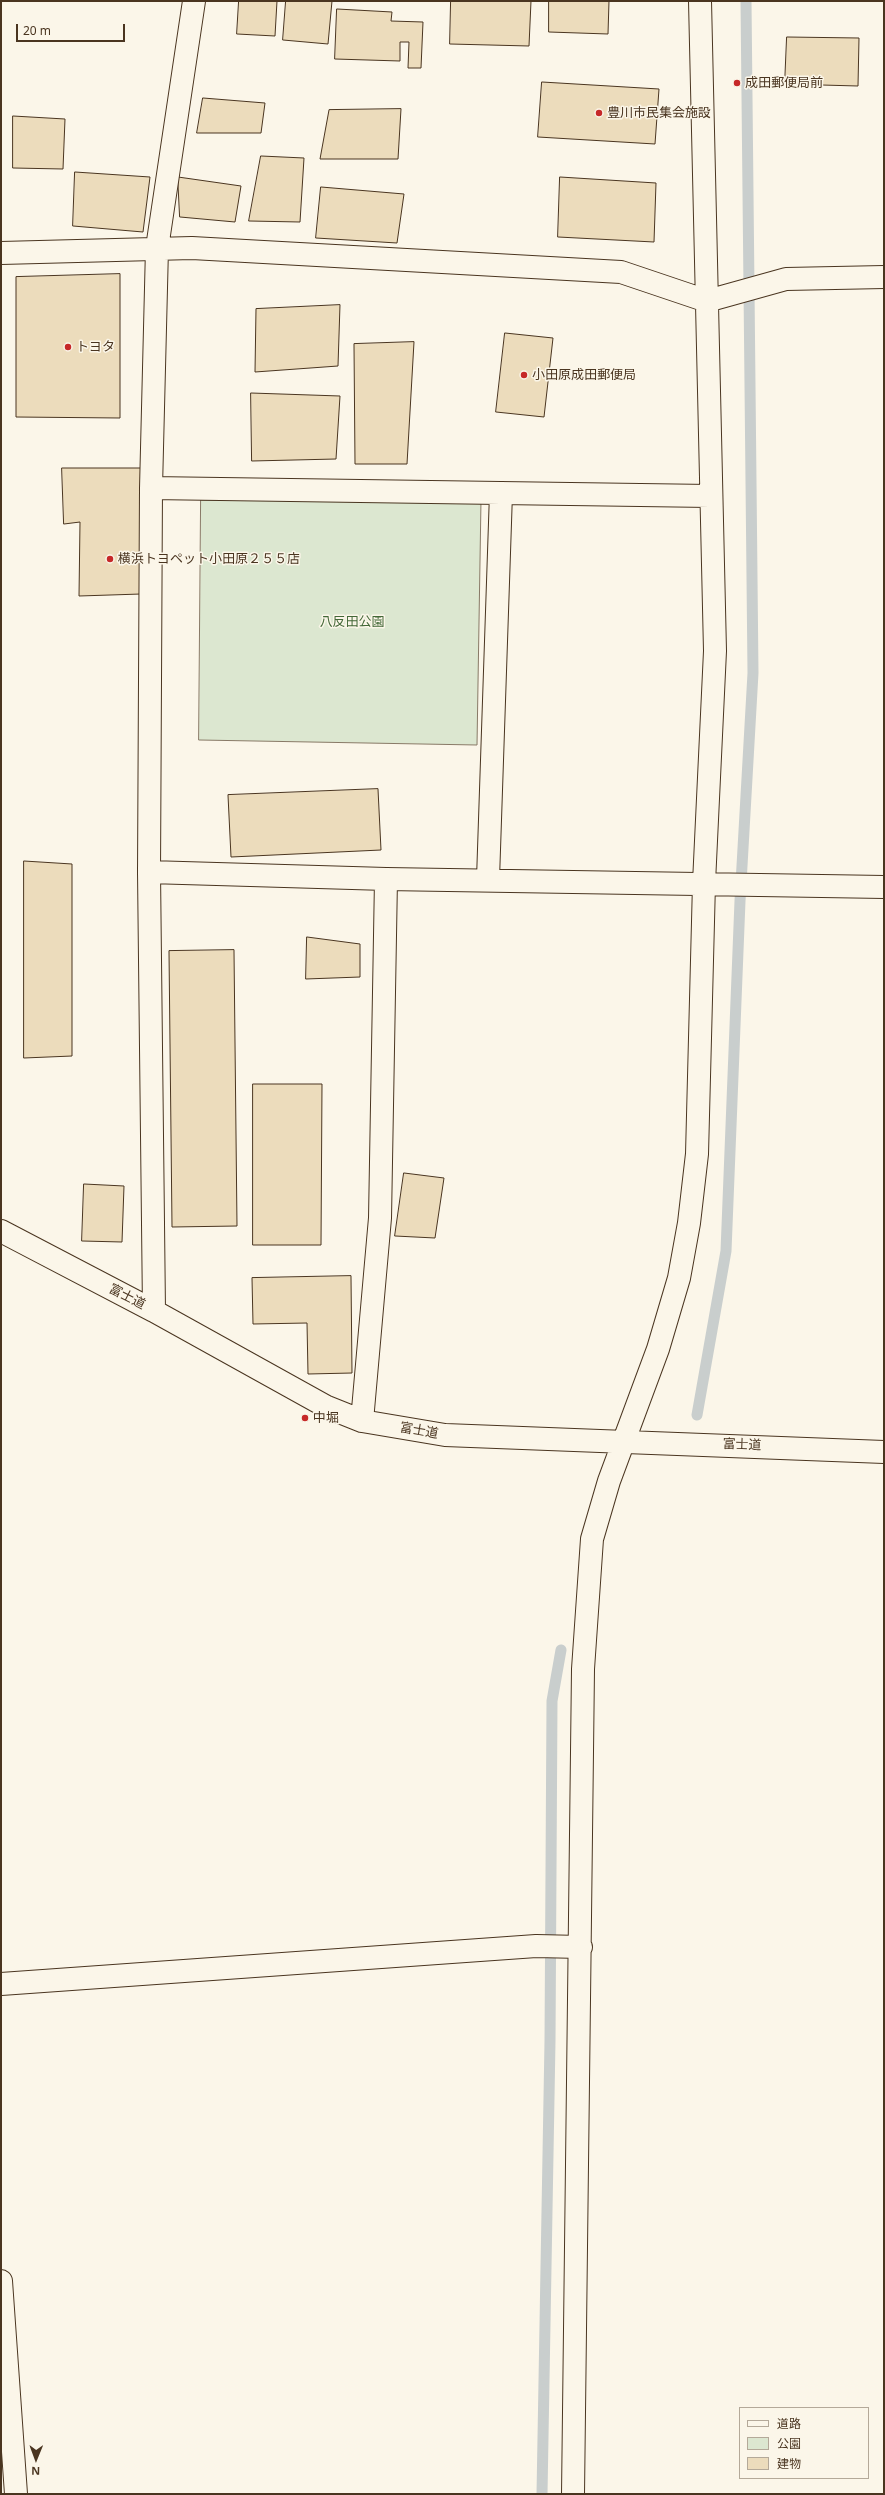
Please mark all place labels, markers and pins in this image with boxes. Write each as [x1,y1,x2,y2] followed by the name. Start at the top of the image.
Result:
[745,75,823,91] place label: 成田郵便局前
[732,78,742,88] marker: 成田郵便局前
[607,105,711,121] place label: 豊川市民集会施設
[594,108,604,118] marker: 豊川市民集会施設
[76,339,115,355] place label: トヨタ
[63,342,73,352] marker: トヨタ
[532,367,636,383] place label: 小田原成田郵便局
[519,370,529,380] marker: 小田原成田郵便局
[118,551,300,567] place label: 横浜トヨペット小田原２５５店
[105,554,115,564] marker: 横浜トヨペット小田原２５５店
[313,1410,339,1426] place label: 中堀
[300,1413,310,1423] marker: 中堀

